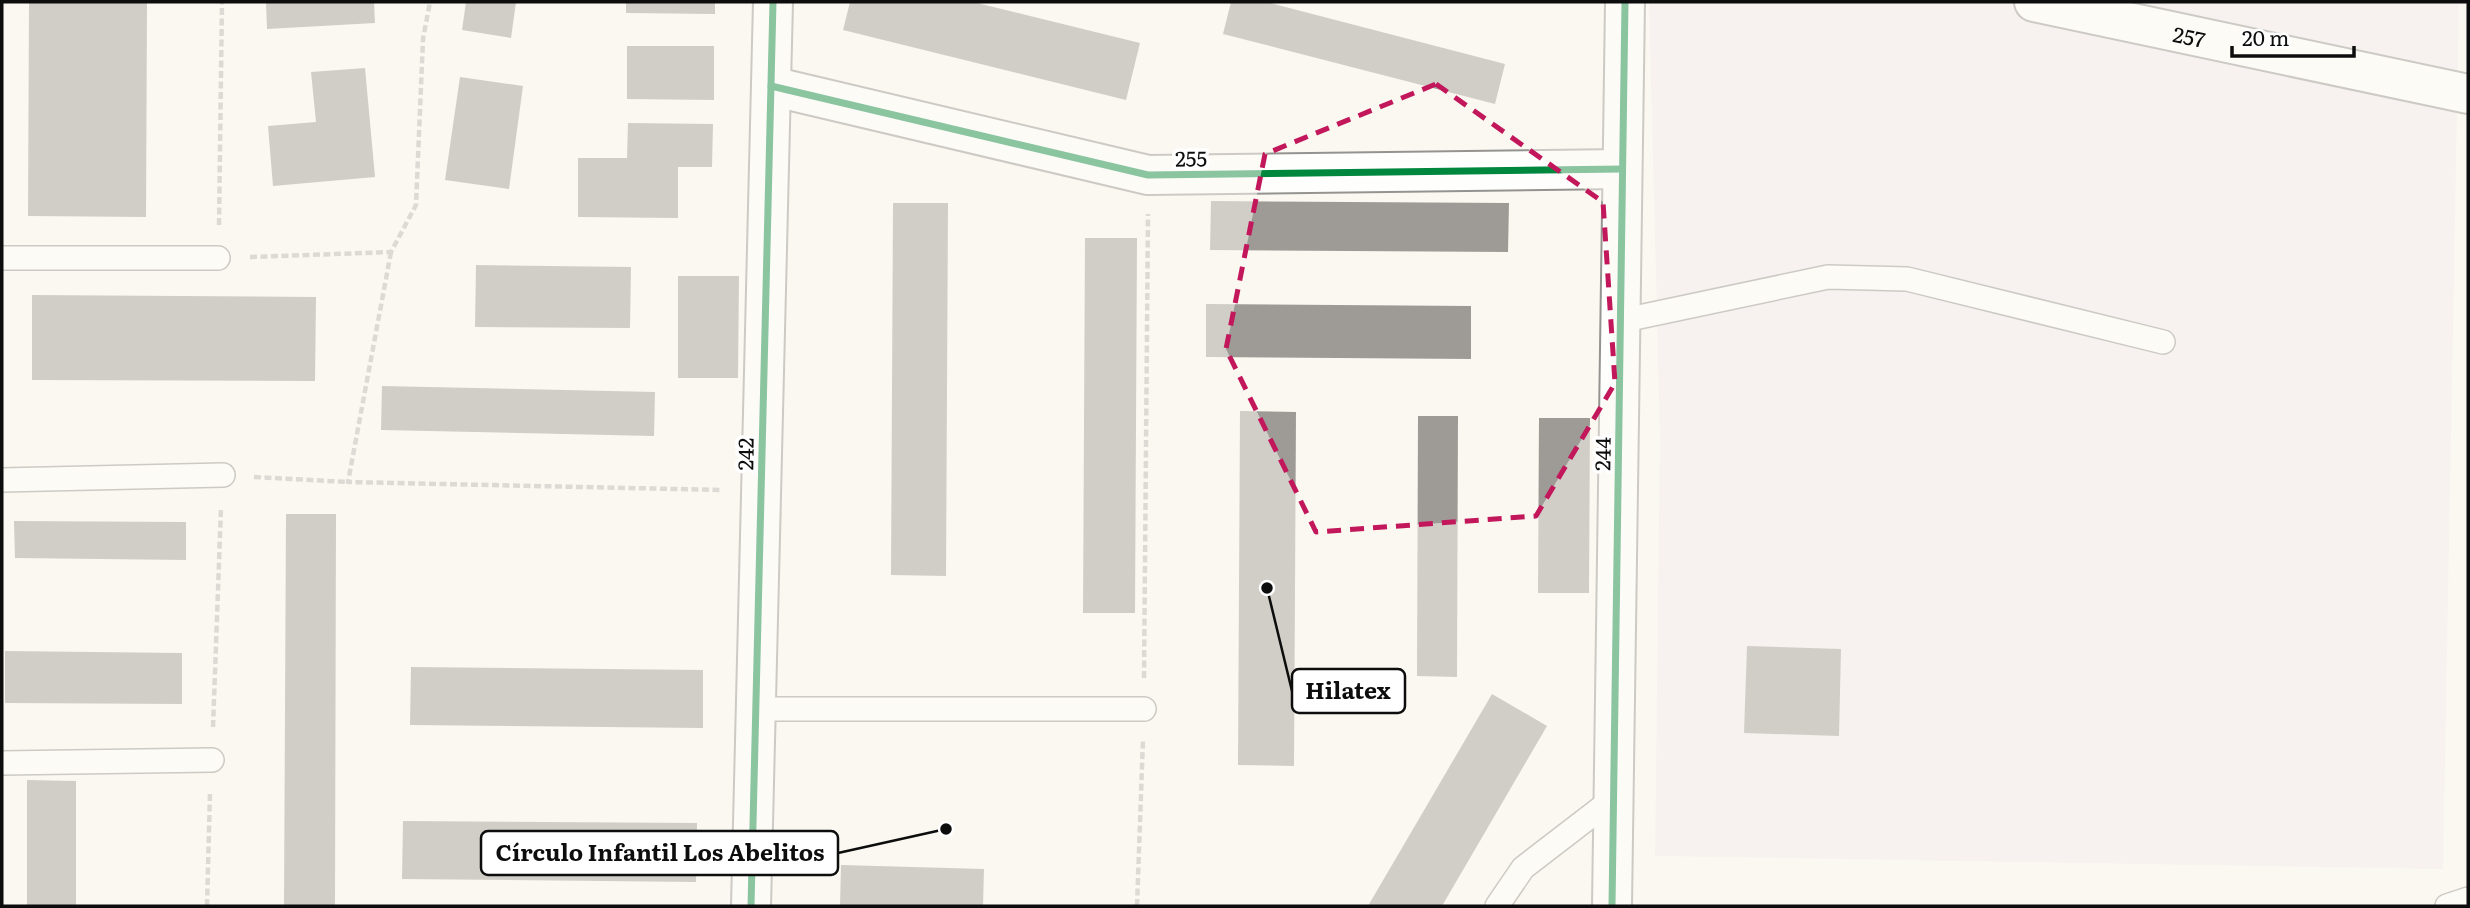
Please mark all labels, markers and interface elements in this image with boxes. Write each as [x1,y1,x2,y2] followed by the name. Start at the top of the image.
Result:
[2232,14,2354,58] scale bar
[2171,17,2209,54] street label: 257
[2242,21,2289,52] text: 20 m
[1175,141,1207,173] street label: 255
[1585,436,1617,471] street label: 244
[728,437,760,471] street label: 242
[1292,669,1405,713] callout: Hilatex
[1305,672,1391,706] text: Hilatex
[481,831,838,875] callout: Círculo Infantil Los Abelitos
[496,834,824,868] text: Círculo Infantil Los Abelitos

